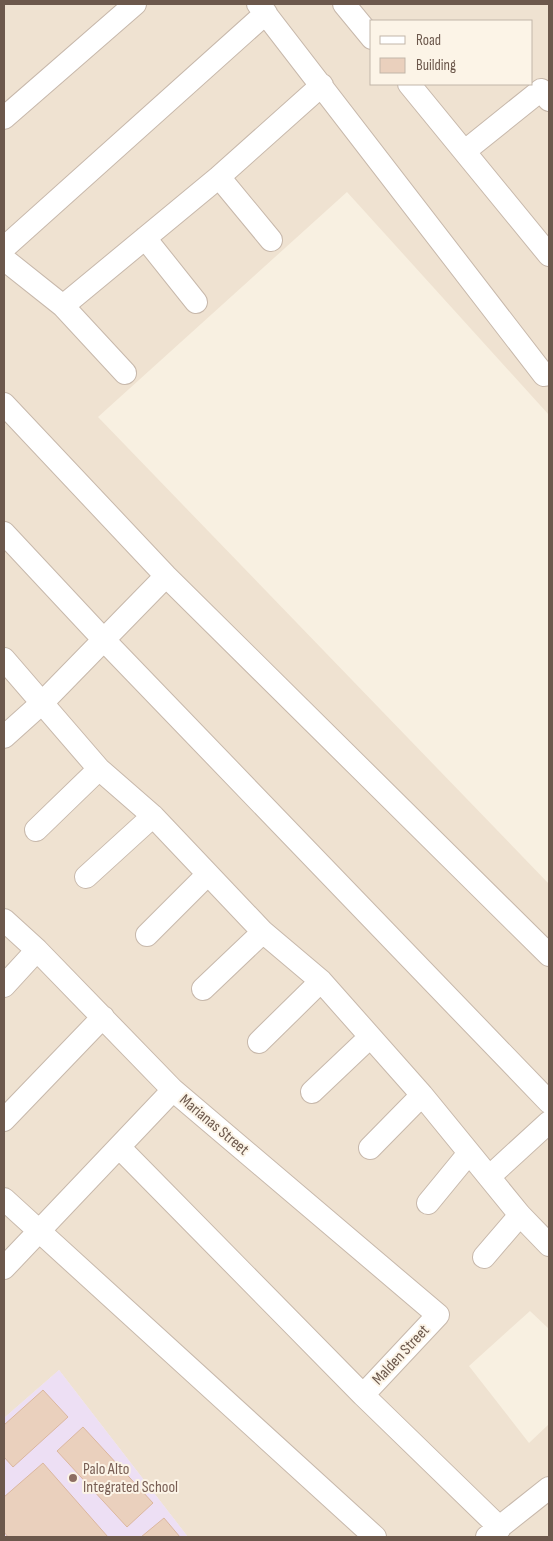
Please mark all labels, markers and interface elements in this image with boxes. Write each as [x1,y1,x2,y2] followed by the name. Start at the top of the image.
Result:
[370,20,533,85] legend
[416,31,441,50] text: Road
[416,56,456,75] text: Building
[176,1091,253,1159] street label: Marianas Street
[369,1321,434,1389] street label: Malden Street
[83,1460,178,1497] place label: Palo Alto Integrated School
[67,1472,79,1484] marker: Palo Alto Integrated School

